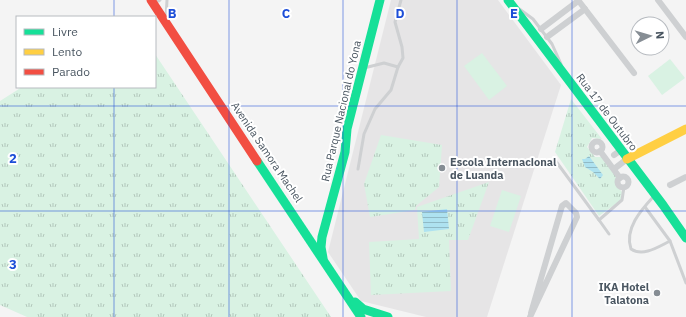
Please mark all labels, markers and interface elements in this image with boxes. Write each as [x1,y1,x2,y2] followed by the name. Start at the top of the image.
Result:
[168,5,177,22] text: B
[282,5,291,22] text: C
[395,5,405,22] text: D
[510,5,518,22] text: E
[16,16,156,88] legend
[630,16,670,56] north arrow
[52,24,78,39] text: Livre
[653,31,667,40] text: N
[318,39,364,183] street label: Rua Parque Nacional do Yona
[52,44,82,59] text: Lento
[52,64,90,79] text: Parado
[573,71,641,153] street label: Rua 17 de Outubro
[228,99,306,205] street label: Avenida Samora Machel
[9,150,17,167] text: 2
[450,155,557,182] place label: Escola Internacional de Luanda
[437,163,447,173] marker: Escola Internacional de Luanda
[9,256,17,273] text: 3
[599,280,650,307] place label: IKA Hotel Talatona
[652,288,662,298] marker: IKA Hotel Talatona

